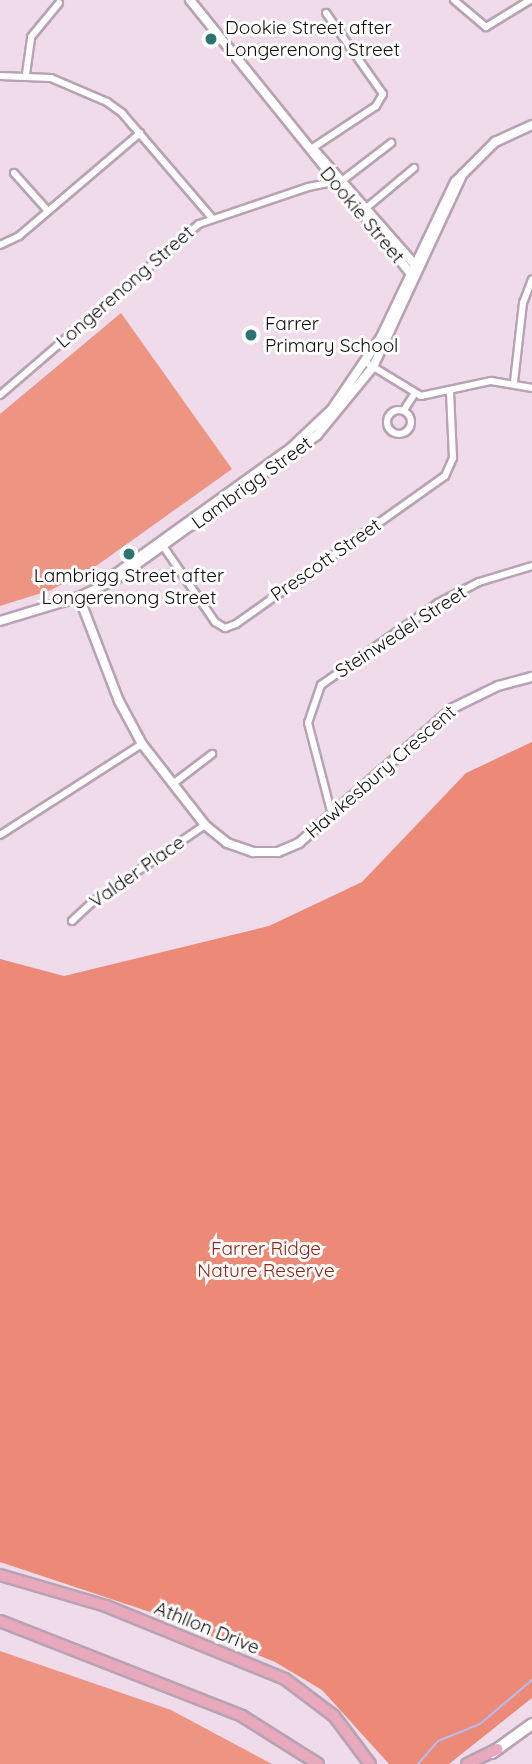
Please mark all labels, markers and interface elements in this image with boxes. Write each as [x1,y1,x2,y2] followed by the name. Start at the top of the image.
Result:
[225,17,400,61] place label: Dookie Street after Longerenong Street
[203,31,219,47] marker: Dookie Street after Longerenong Street
[315,162,409,268] street label: Dookie Street
[52,221,198,353] street label: Longerenong Street
[265,313,398,357] place label: Farrer Primary School
[243,327,259,343] marker: Farrer Primary School
[188,432,316,534] street label: Lambrigg Street
[267,514,385,606] street label: Prescott Street
[121,546,137,562] marker: Lambrigg Street after Longerenong Street
[34,565,224,609] place label: Lambrigg Street after Longerenong Street
[331,581,471,683] street label: Steinwedel Street
[301,701,461,843] street label: Hawkesbury Crescent
[85,831,189,913] street label: Valder Place
[197,1238,335,1282] park label: Farrer Ridge Nature Reserve
[151,1597,263,1659] street label: Athllon Drive

